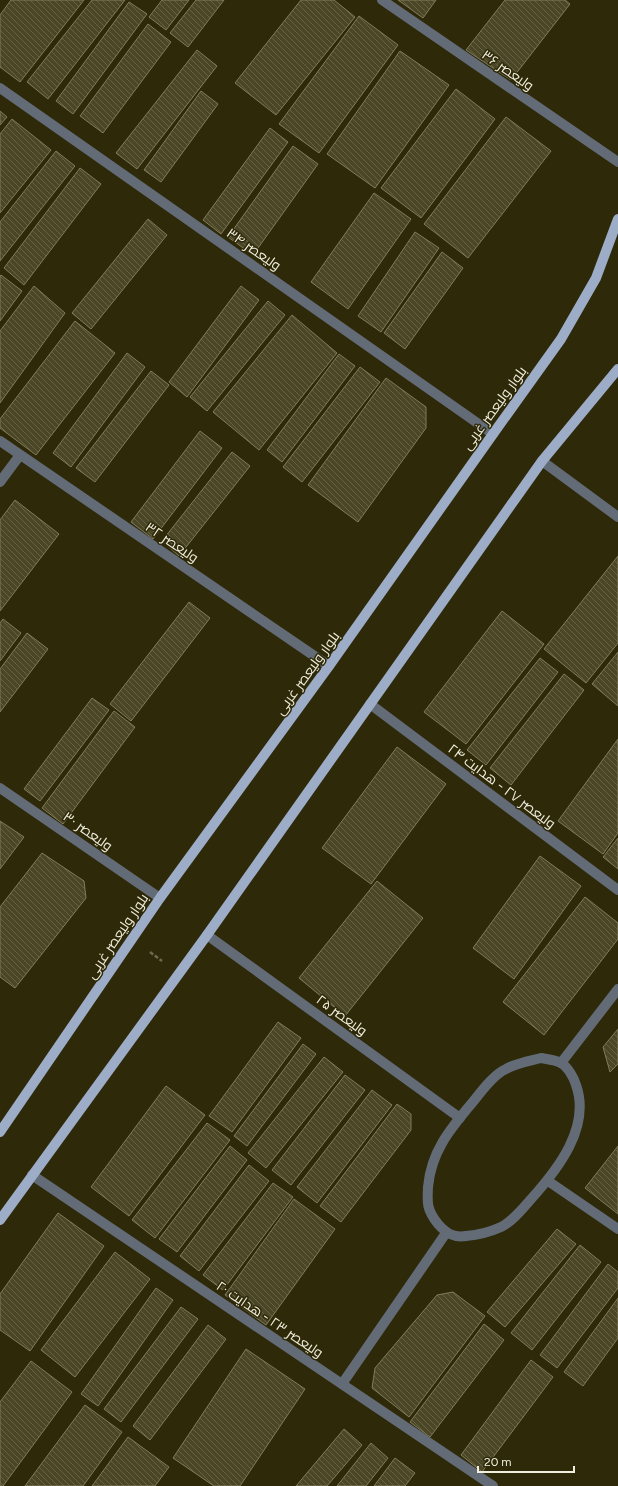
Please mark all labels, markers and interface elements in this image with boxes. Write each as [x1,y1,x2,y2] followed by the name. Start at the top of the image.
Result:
[478,46,537,95] street label: ولیعصر ۳۶
[223,225,284,274] street label: ولیعصر ۳۴
[458,363,530,453] street label: بلوار ولیعصر غربی
[142,518,202,566] street label: ولیعصر ۳۲
[271,628,343,718] street label: بلوار ولیعصر غربی
[445,740,559,832] street label: ولیعصر ۲۷ - هدایت ۲۴
[60,808,116,855] street label: ولیعصر ۳۰
[83,890,152,982] street label: بلوار ولیعصر غربی
[313,991,370,1040] street label: ولیعصر ۲۵
[213,1277,326,1361] street label: ولیعصر ۲۳ - هدایت ۲۰
[478,1448,574,1474] scale bar
[484,1455,512,1469] text: 20 m

